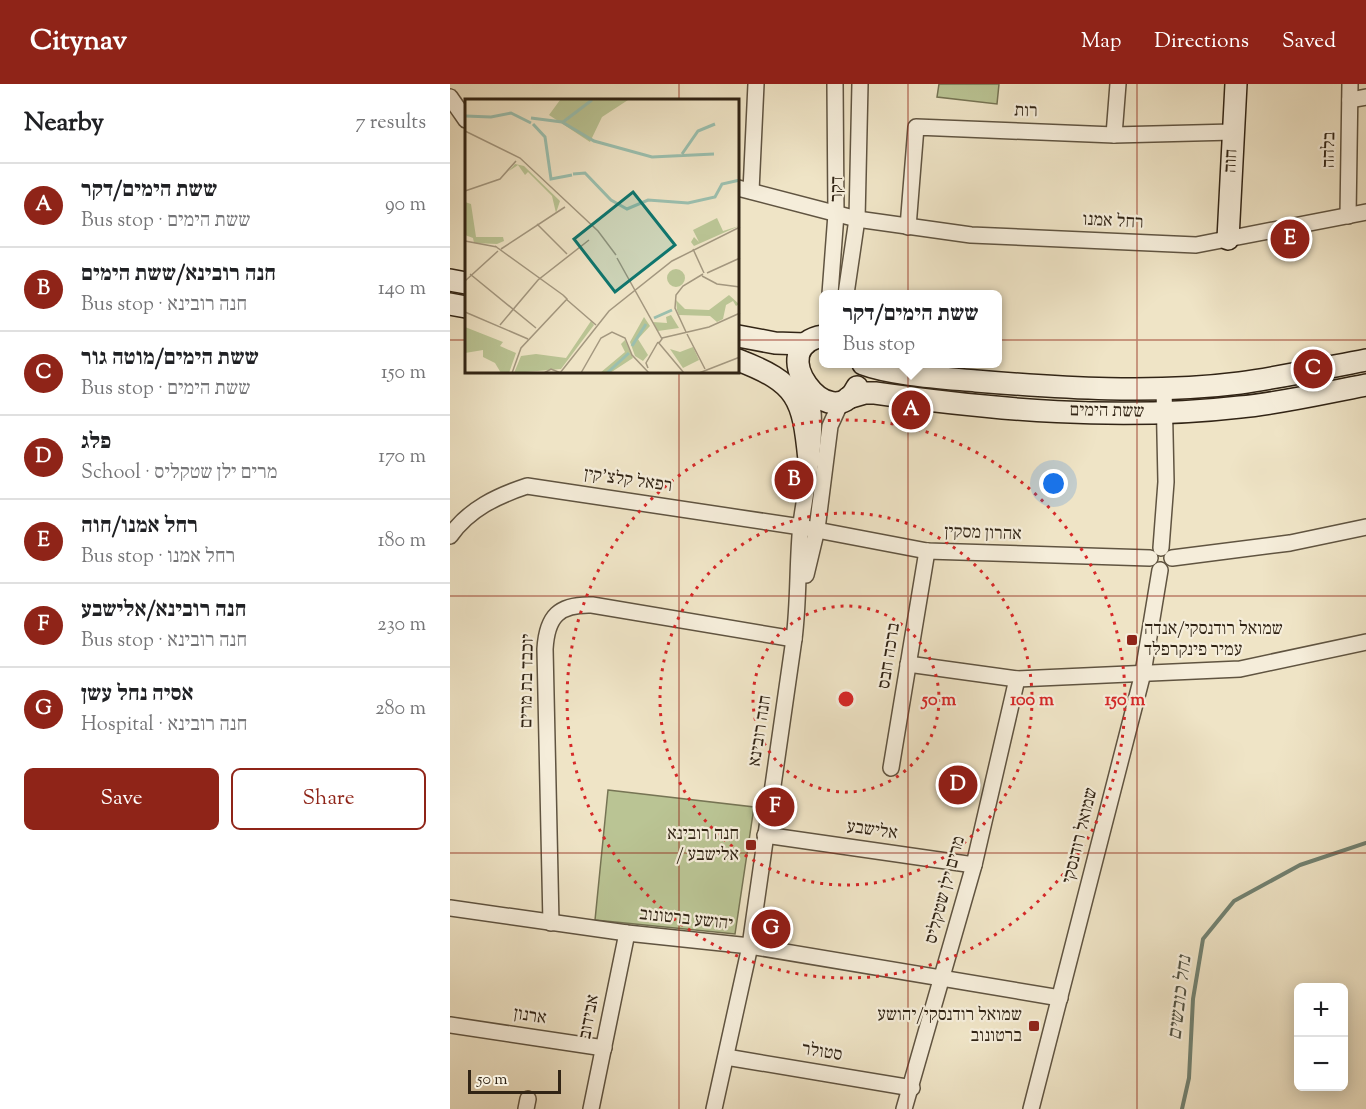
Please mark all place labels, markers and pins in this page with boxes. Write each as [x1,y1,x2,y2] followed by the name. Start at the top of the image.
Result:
[1270,216,1310,262] pin: E
[1294,346,1332,392] pin: C
[892,388,930,432] pin: A
[774,458,814,502] pin: B
[1144,617,1283,664] place label: שמואל רודנסקי/אנדה עמיר פינקרפלד
[1125,633,1139,647] marker: שמואל רודנסקי/אנדה עמיר פינקרפלד
[836,689,856,709] centre of rings
[938,762,978,808] pin: D
[756,784,794,830] pin: F
[667,822,739,869] place label: חנה רובינא / אלישבע
[744,838,758,852] marker: חנה רובינא / אלישבע
[752,906,790,952] pin: G
[877,1003,1022,1050] place label: שמואל רודנסקי/יהושע ברטונוב
[1027,1019,1041,1033] marker: שמואל רודנסקי/יהושע ברטונוב

